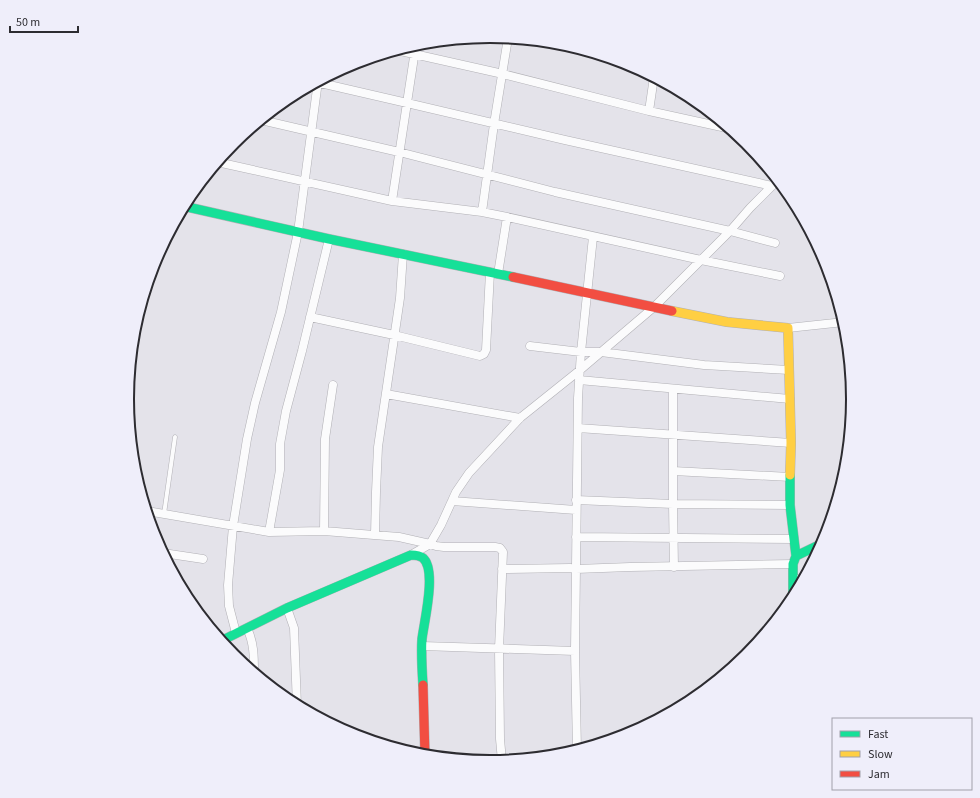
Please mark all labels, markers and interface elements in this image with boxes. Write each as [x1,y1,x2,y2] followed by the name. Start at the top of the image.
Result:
[10,8,78,34] scale bar
[16,14,40,31] text: 50 m
[832,718,972,790] legend
[868,726,888,743] text: Fast
[868,746,893,763] text: Slow
[868,766,890,783] text: Jam

